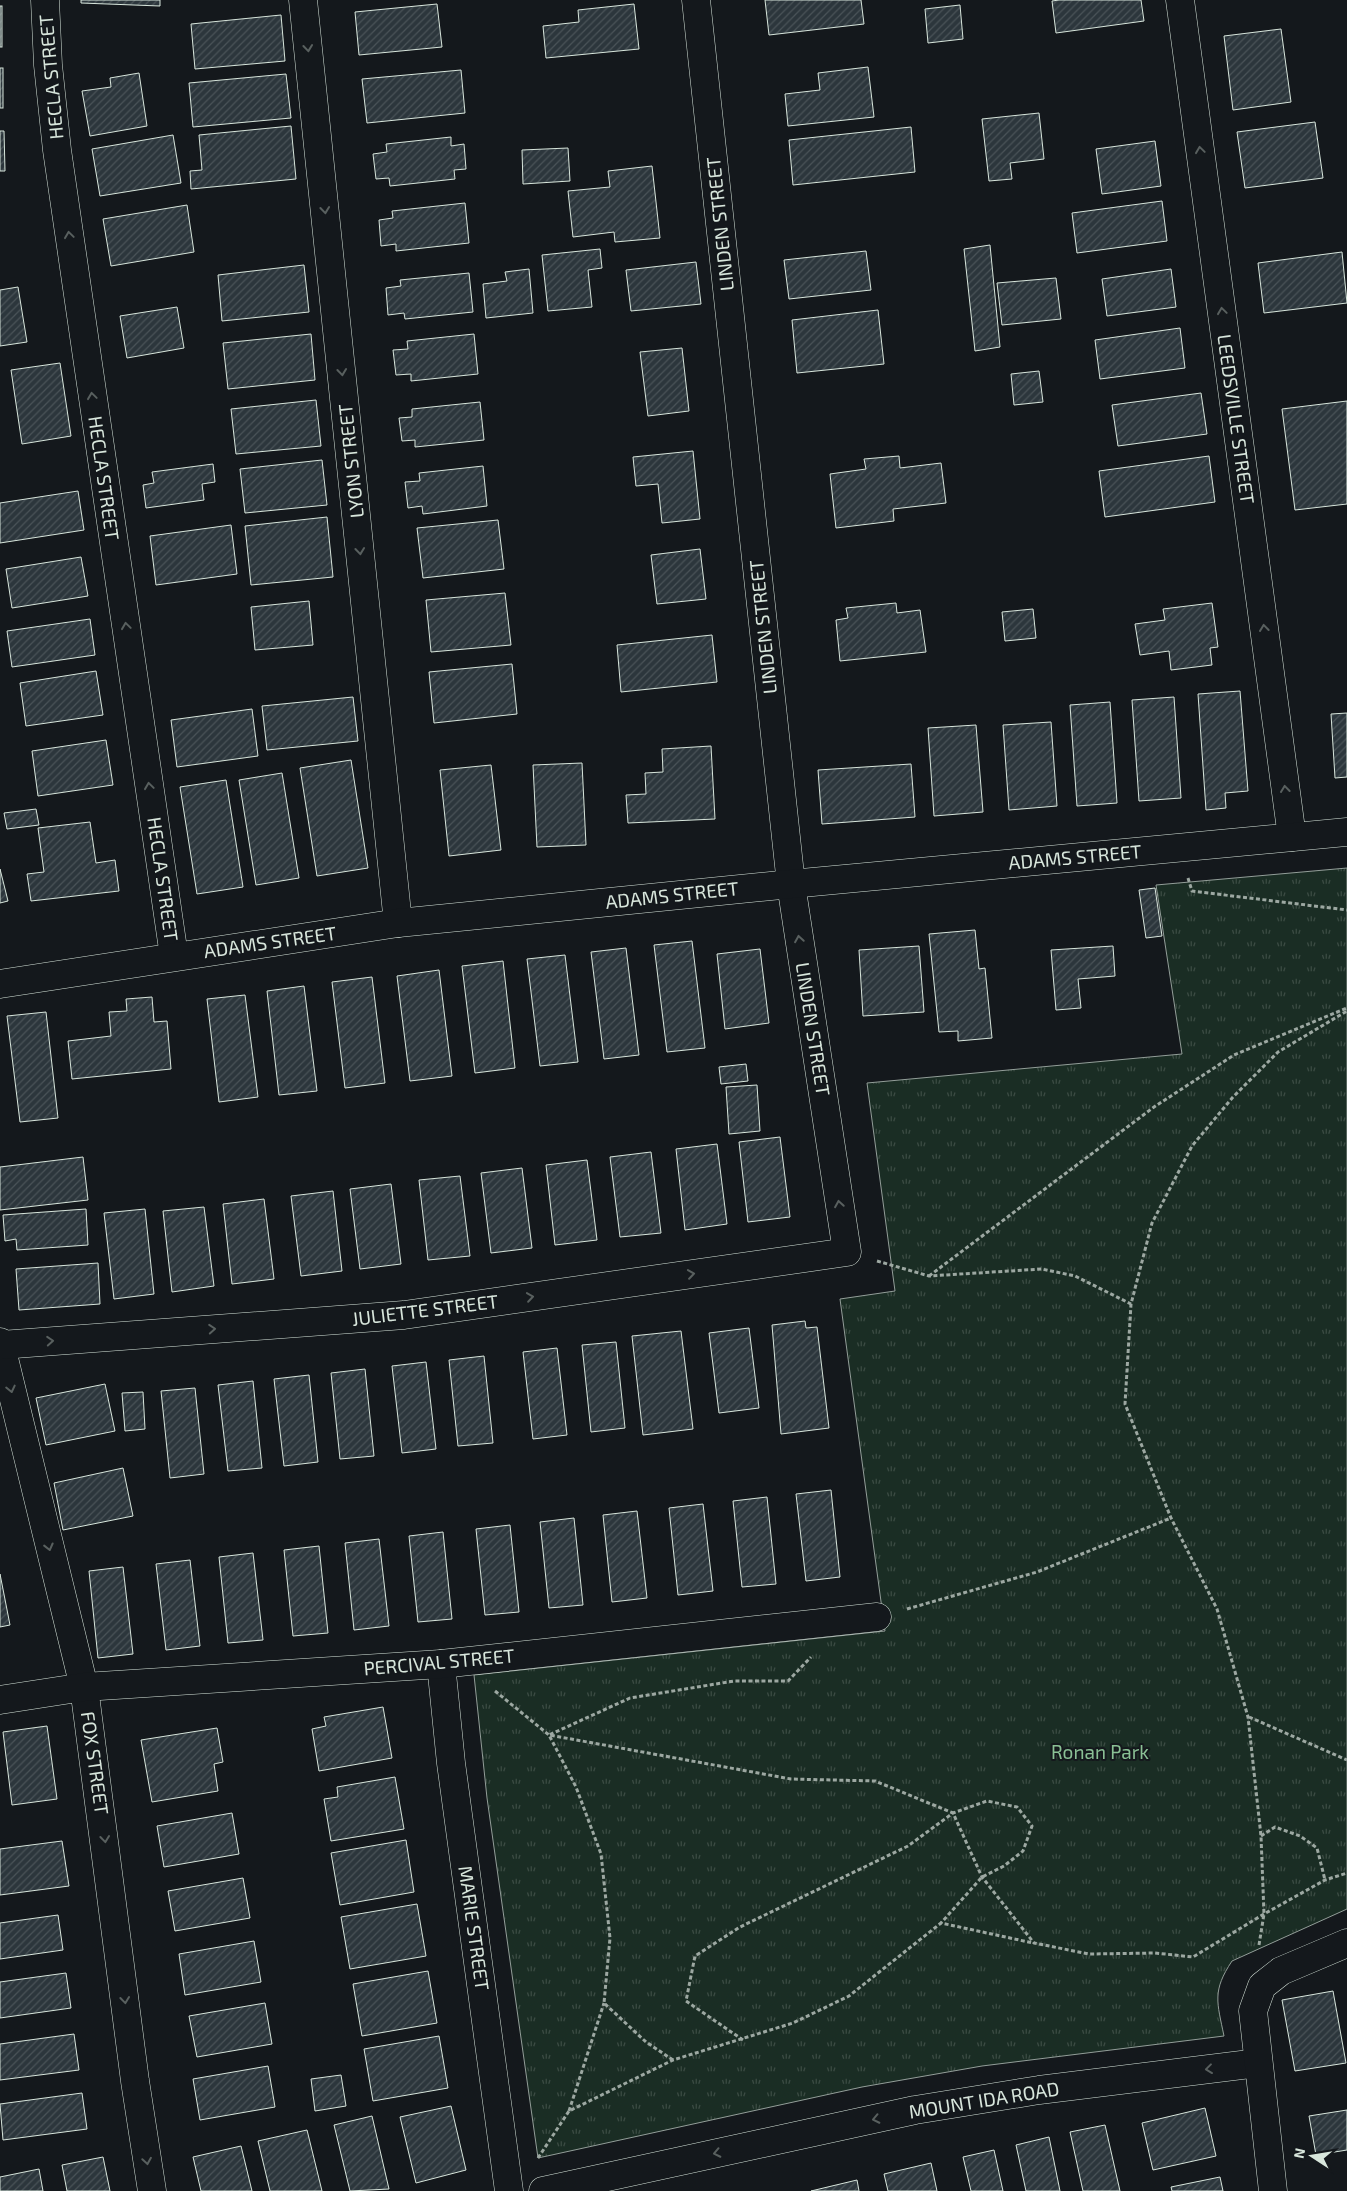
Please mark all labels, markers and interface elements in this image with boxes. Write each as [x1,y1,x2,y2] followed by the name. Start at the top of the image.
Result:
[34,14,67,140] street label: HECLA STREET
[302,45,313,53] one-way arrow
[1195,145,1206,153] one-way arrow
[701,156,738,292] street label: LINDEN STREET
[319,206,330,214] one-way arrow
[64,230,74,239] one-way arrow
[1217,306,1228,314] one-way arrow
[1213,333,1260,505] street label: LEEDSVILLE STREET
[336,368,347,376] one-way arrow
[87,391,98,399] one-way arrow
[333,403,368,519] street label: LYON STREET
[84,414,125,542] street label: HECLA STREET
[354,547,365,555] one-way arrow
[744,559,781,695] street label: LINDEN STREET
[121,621,132,629] one-way arrow
[1259,624,1270,632] one-way arrow
[145,782,155,791] one-way arrow
[1281,785,1291,793] one-way arrow
[143,815,184,943] street label: HECLA STREET
[1007,839,1142,874] street label: ADAMS STREET
[604,876,740,913] street label: ADAMS STREET
[202,921,338,962] street label: ADAMS STREET
[795,935,805,943] one-way arrow
[792,961,835,1097] street label: LINDEN STREET
[835,1199,845,1208] one-way arrow
[687,1269,695,1280] one-way arrow
[350,1289,499,1330] street label: JULIETTE STREET
[526,1292,534,1303] one-way arrow
[208,1324,216,1335] one-way arrow
[46,1336,54,1347] one-way arrow
[5,1385,16,1394] one-way arrow
[44,1543,54,1551] one-way arrow
[363,1643,515,1680] street label: PERCIVAL STREET
[77,1710,114,1816] street label: FOX STREET
[1051,1740,1149,1763] park label: Ronan Park
[99,1835,110,1843] one-way arrow
[454,1864,495,1992] street label: MARIE STREET
[119,1997,130,2005] one-way arrow
[1205,2063,1213,2074] one-way arrow
[907,2076,1061,2123] street label: MOUNT IDA ROAD
[871,2113,880,2123] one-way arrow
[1287,2131,1337,2181] north arrow
[1289,2146,1308,2160] text: N
[712,2147,721,2158] one-way arrow
[142,2157,152,2165] one-way arrow

